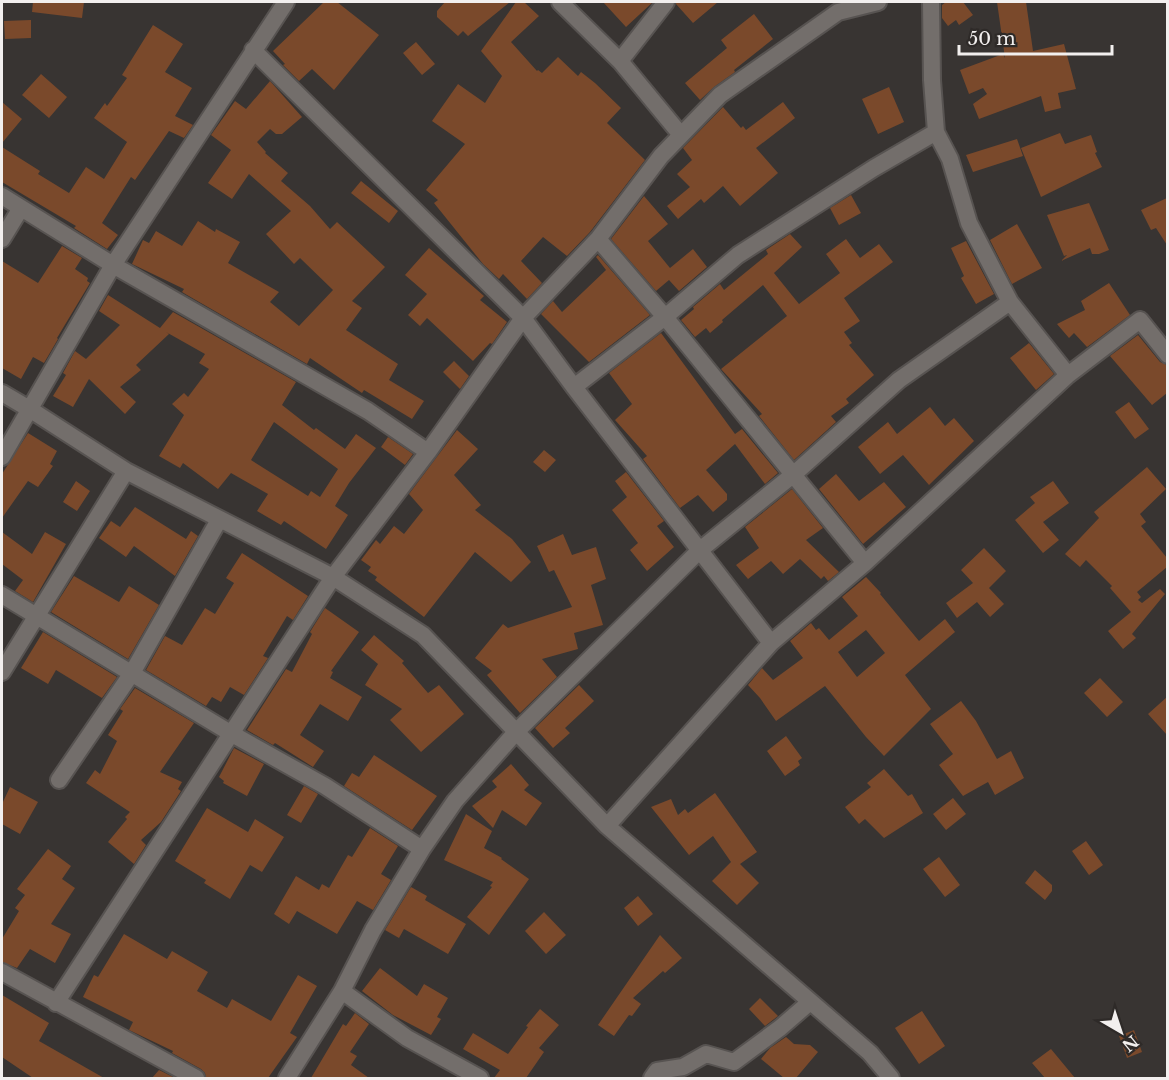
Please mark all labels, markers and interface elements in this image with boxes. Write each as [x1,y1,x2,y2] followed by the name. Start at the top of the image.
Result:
[959,18,1112,56] scale bar
[968,28,1016,50] text: 50 m
[1091,1002,1151,1062] north arrow
[1118,1031,1143,1056] text: N

